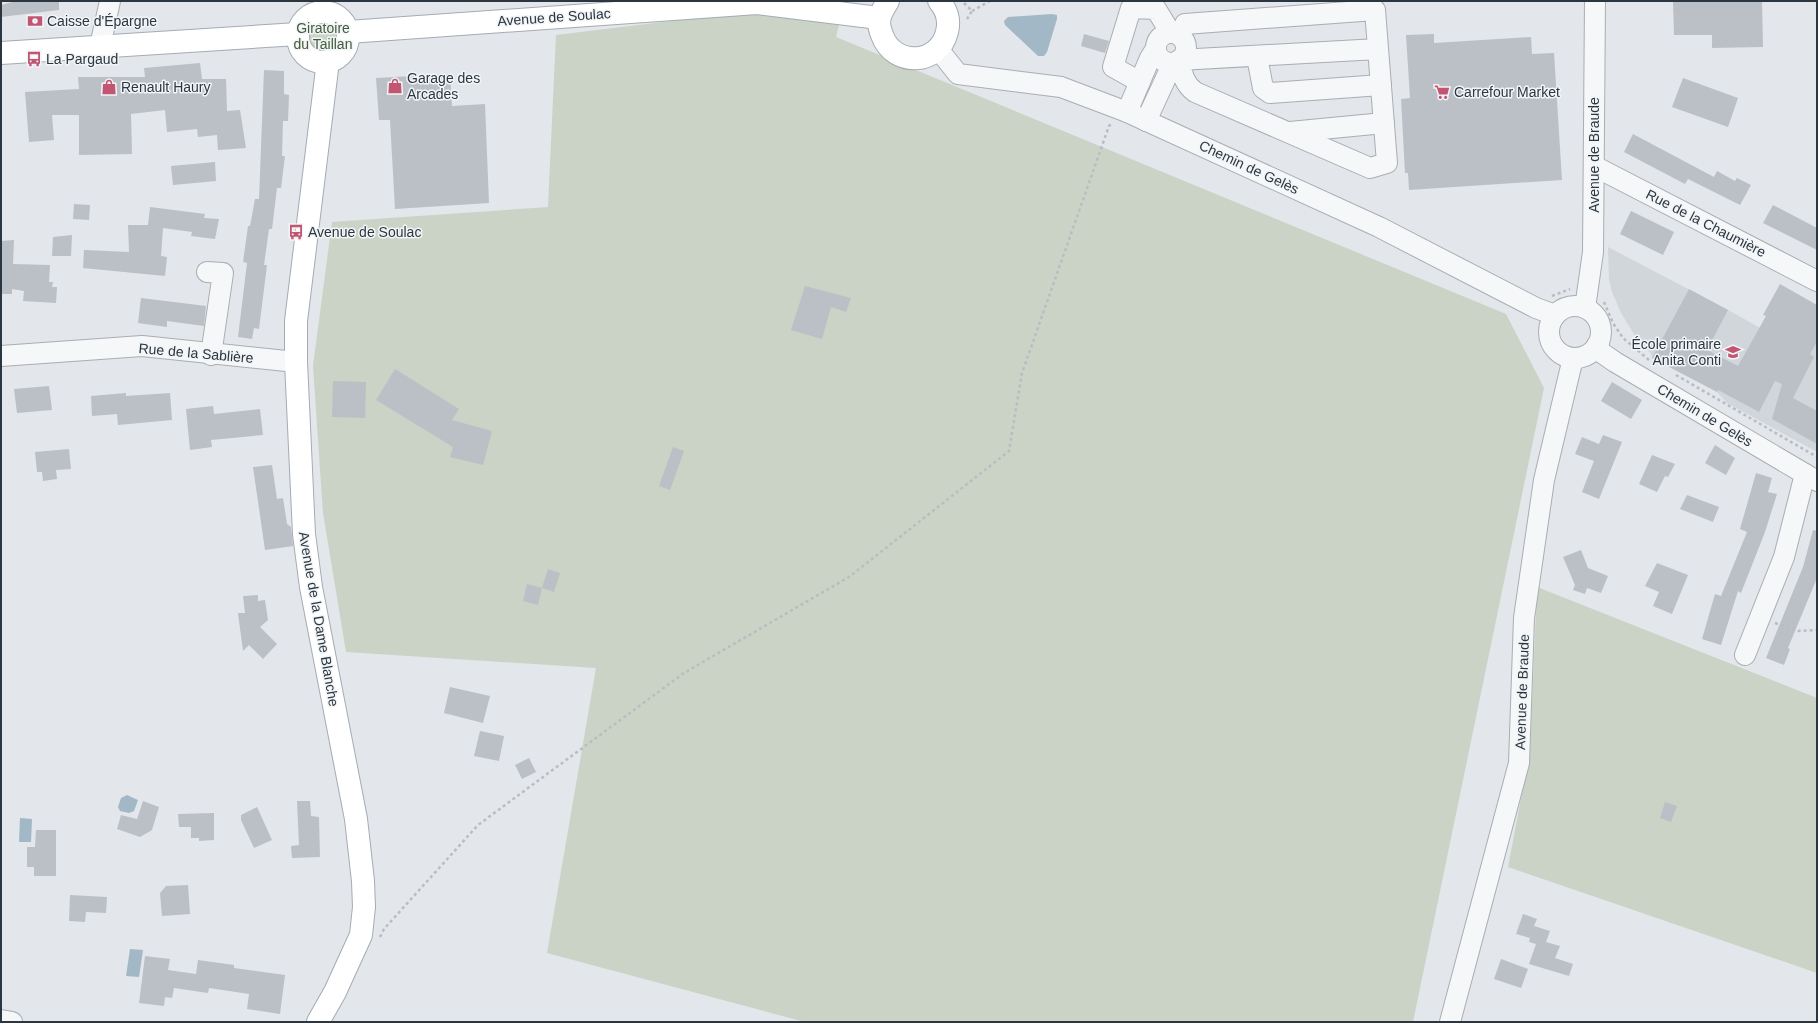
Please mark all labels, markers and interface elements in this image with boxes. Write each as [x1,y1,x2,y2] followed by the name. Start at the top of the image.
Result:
[497,5,611,29] street label: Avenue de Soulac
[26,12,44,30] bank icon: Caisse d'Épargne
[47,13,157,29] place label: Caisse d'Épargne
[294,20,352,52] park label: Giratoire du Taillan
[25,50,43,68] bus stop icon: La Pargaud
[46,51,118,67] place label: La Pargaud
[407,70,480,102] place label: Garage des Arcades
[386,77,404,95] shop icon: Garage des Arcades
[100,78,118,96] shop icon: Renault Haury
[121,79,211,95] place label: Renault Haury
[1433,83,1451,101] supermarket icon: Carrefour Market
[1454,84,1560,100] place label: Carrefour Market
[1586,97,1602,213] street label: Avenue de Braude
[1197,137,1301,197] street label: Chemin de Gelès
[1643,186,1769,260] street label: Rue de la Chaumière
[287,223,305,241] bus stop icon: Avenue de Soulac
[308,224,421,240] place label: Avenue de Soulac
[1632,336,1721,368] place label: École primaire Anita Conti
[138,340,254,366] street label: Rue de la Sablière
[1724,343,1742,361] school or university icon: École primaire Anita Conti
[1655,380,1755,450] street label: Chemin de Gelès
[296,530,342,708] street label: Avenue de la Dame Blanche
[1512,634,1532,750] street label: Avenue de Braude

